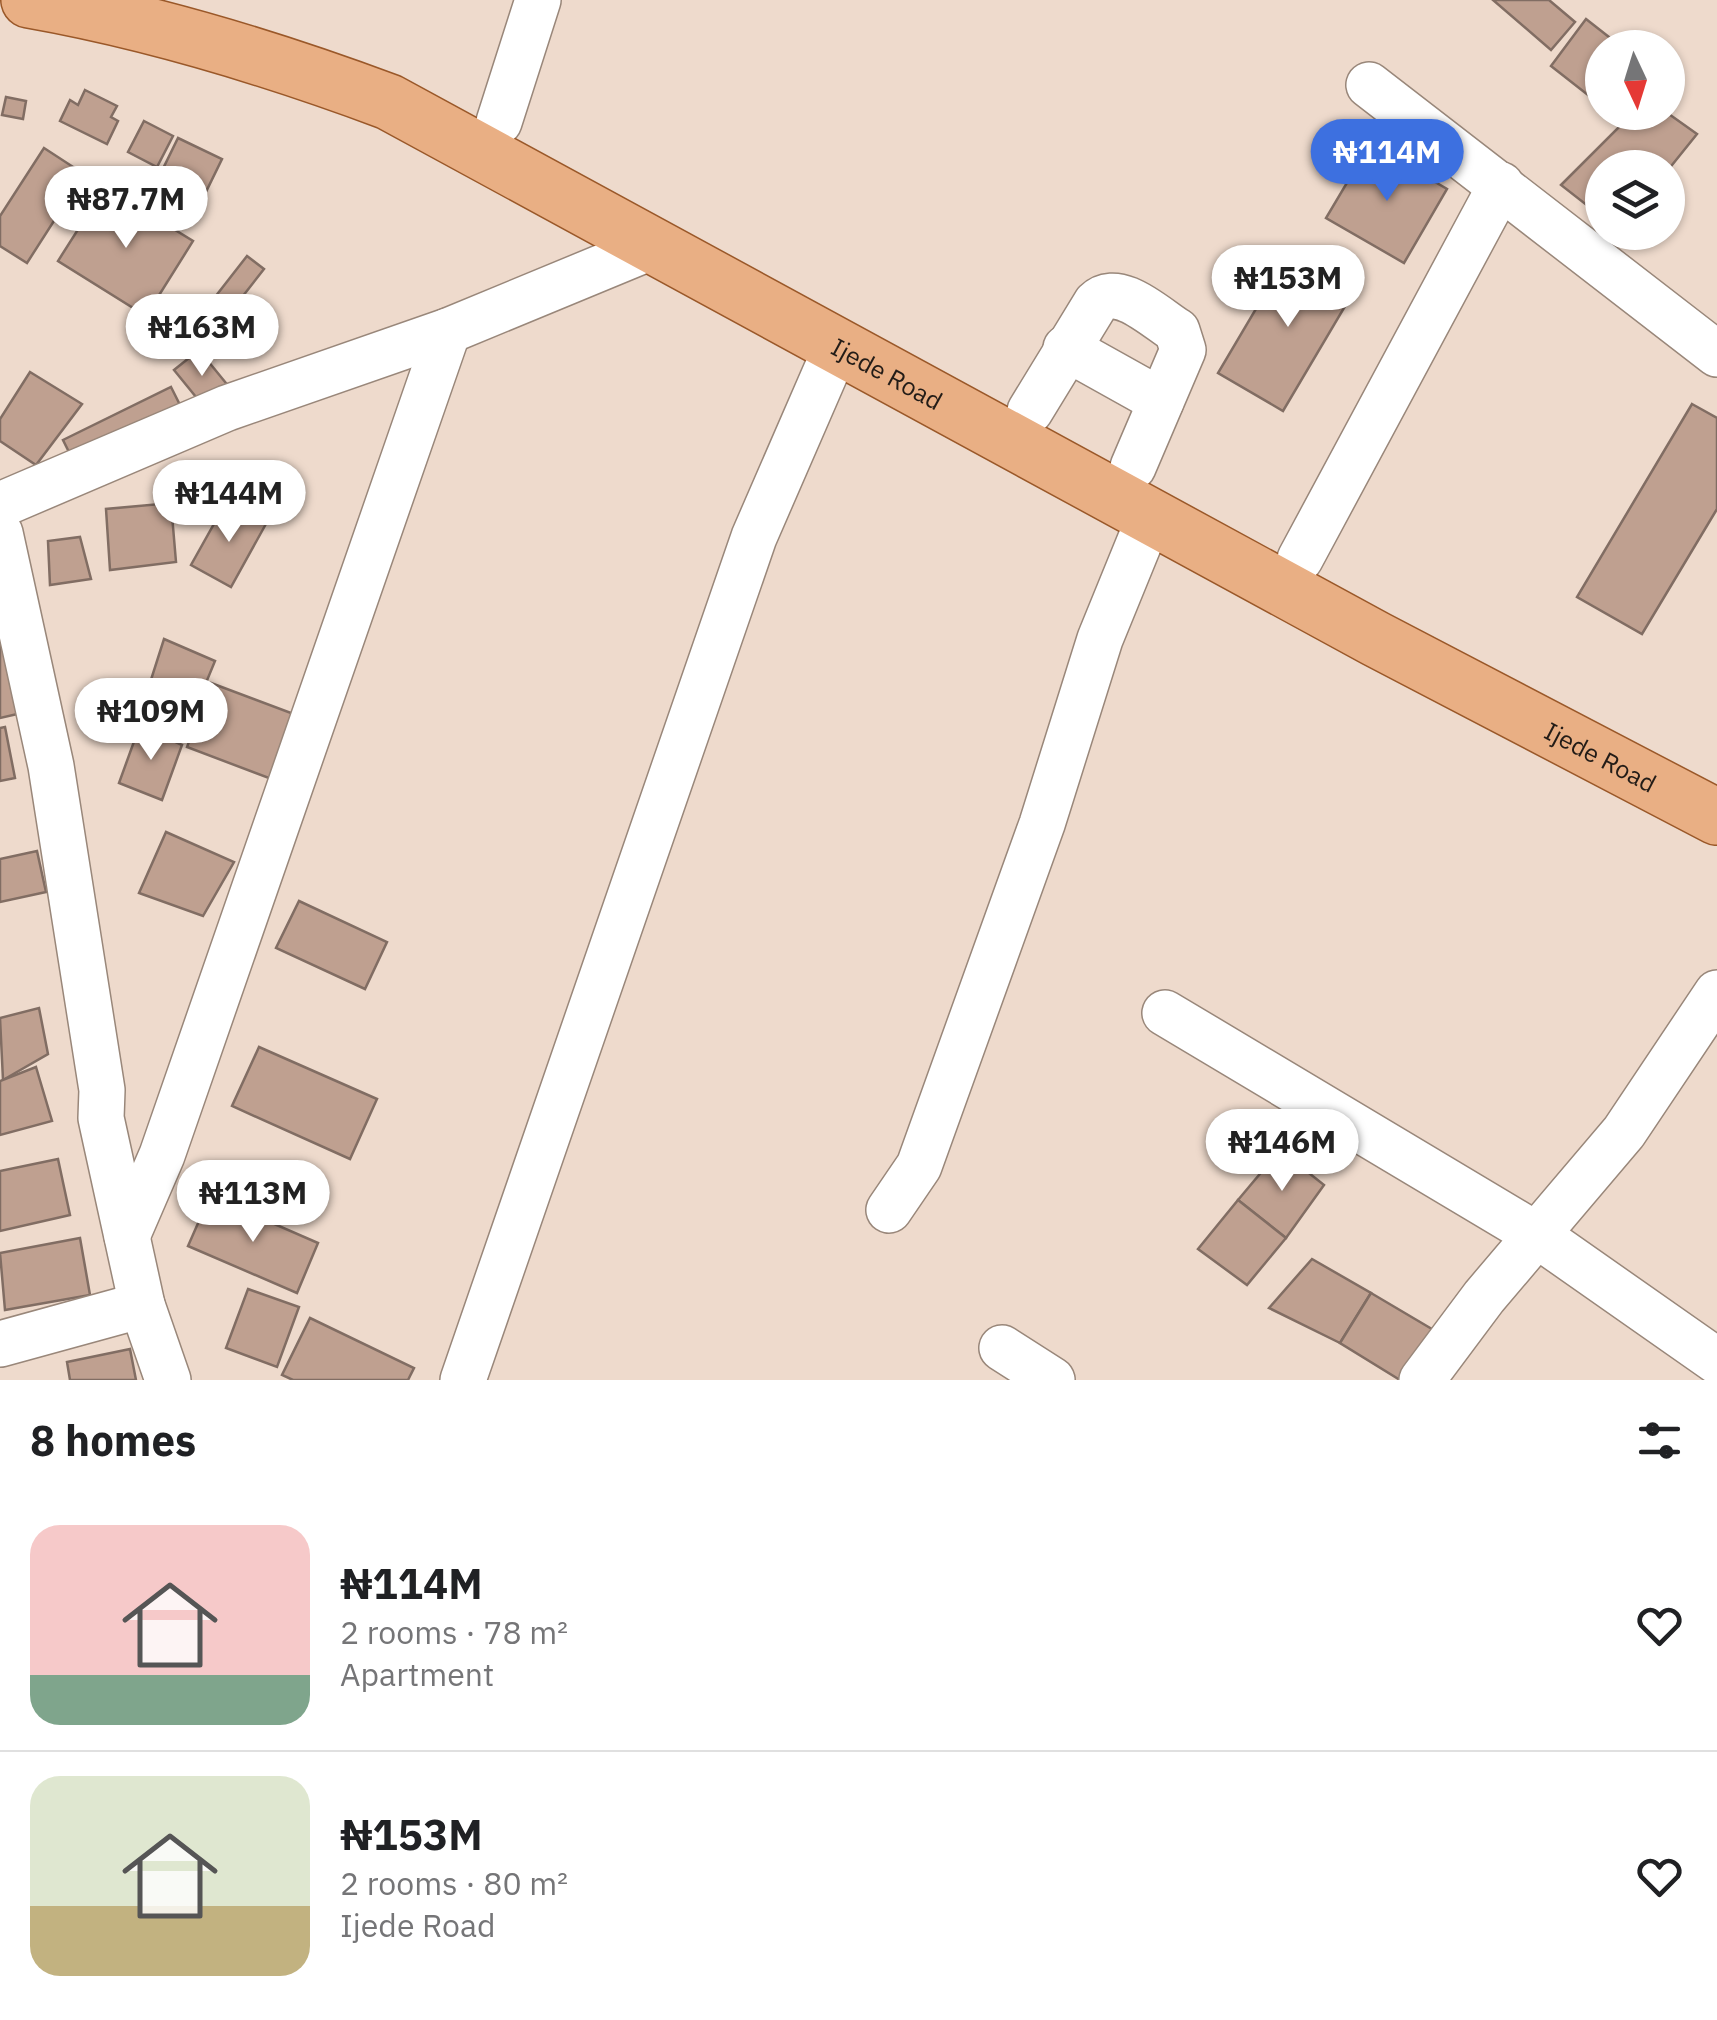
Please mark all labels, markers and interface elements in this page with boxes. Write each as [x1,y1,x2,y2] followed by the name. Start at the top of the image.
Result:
[1585,30,1685,130] north arrow
[1585,30,1685,250] map controls
[1317,119,1457,204] pin: ₦114M
[1333,130,1441,172] text: ₦114M
[1585,150,1685,250] button: layers
[45,166,207,251] pin: ₦87.7M
[67,177,185,219] text: ₦87.7M
[1218,245,1358,330] pin: ₦153M
[1234,256,1342,298] text: ₦153M
[132,294,272,379] pin: ₦163M
[148,305,256,347] text: ₦163M
[826,330,949,417] street label: Ijede Road
[159,460,299,545] pin: ₦144M
[175,471,283,513] text: ₦144M
[81,678,221,763] pin: ₦109M
[97,689,205,731] text: ₦109M
[1539,714,1662,799] street label: Ijede Road
[1212,1109,1352,1194] pin: ₦146M
[1228,1120,1336,1162] text: ₦146M
[183,1160,323,1245] pin: ₦113M
[199,1171,307,1213] text: ₦113M
[30,1413,196,1468] text: 8 homes
[1632,1413,1687,1468] icon: filters
[340,1556,483,1611] text: ₦114M
[110,1565,230,1685] icon: home
[1632,1598,1687,1653] icon: heart
[340,1611,568,1653] text: 2 rooms · 78 m²
[340,1653,494,1695] text: Apartment
[340,1807,483,1862] text: ₦153M
[110,1816,230,1936] icon: home
[1632,1849,1687,1904] icon: heart
[340,1862,568,1904] text: 2 rooms · 80 m²
[340,1904,496,1946] text: Ijede Road

